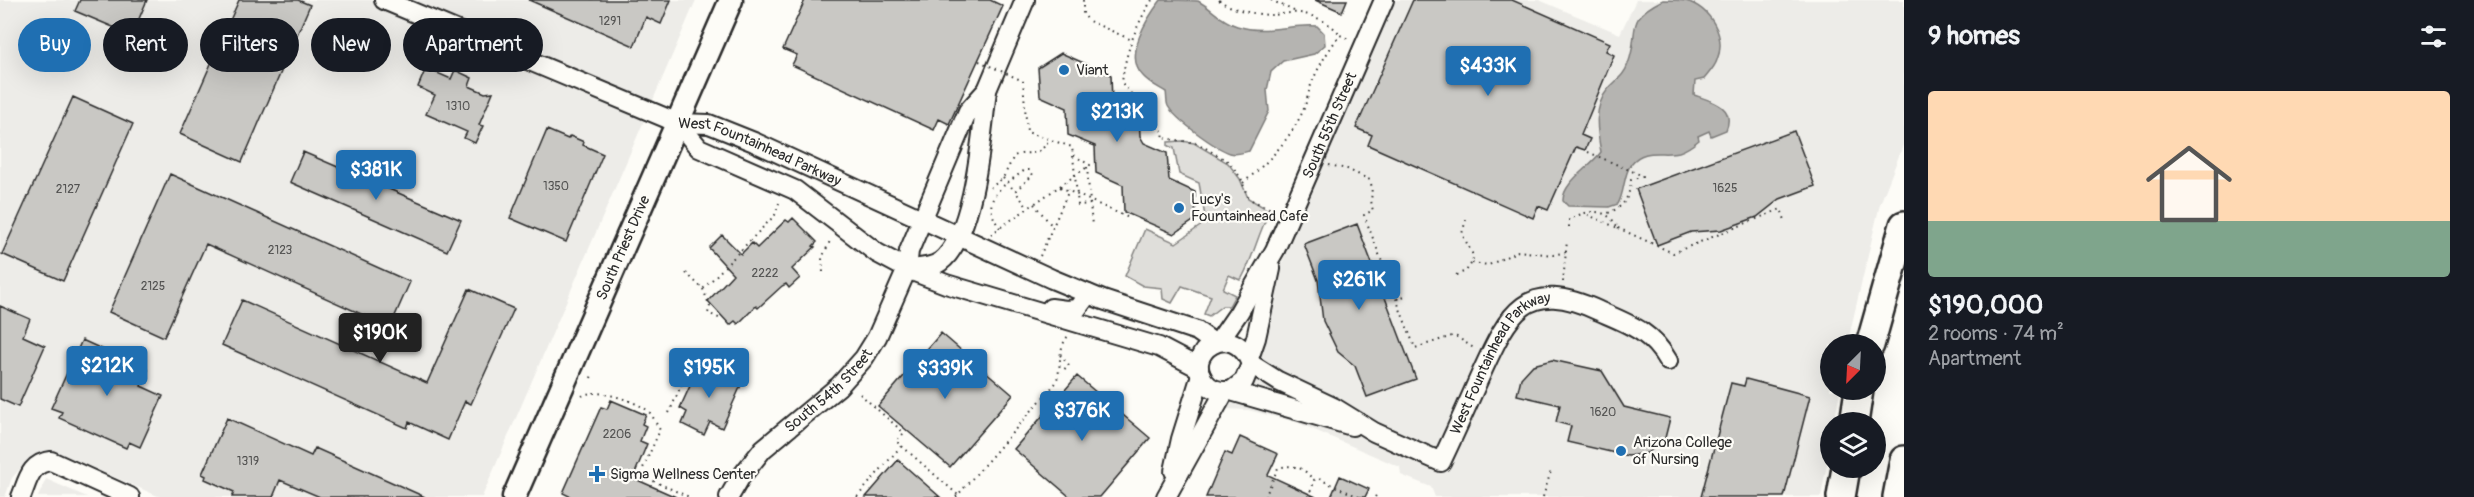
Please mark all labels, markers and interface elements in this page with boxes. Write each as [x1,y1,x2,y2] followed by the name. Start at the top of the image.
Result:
[599,14,621,29] house number: 1291
[18,18,91,72] chip: Buy
[103,18,188,72] chip: Rent
[200,18,299,72] chip: Filters
[311,18,391,72] chip: New
[403,18,543,72] chip: Apartment
[1928,20,2020,52] text: 9 homes
[2417,20,2450,53] icon: filters
[1446,46,1530,97] pin: $433K
[1460,53,1516,78] text: $433K
[1076,61,1110,80] place label: Viant
[1057,63,1071,77] marker: Viant
[1298,68,1361,181] street label: South 55th Street
[1075,92,1159,143] pin: $213K
[446,99,470,114] house number: 1310
[1090,99,1144,124] text: $213K
[678,114,845,191] street label: West Fountainhead Parkway
[2135,130,2243,238] icon: home
[334,150,418,201] pin: $381K
[350,157,402,182] text: $381K
[543,179,569,194] house number: 1350
[1713,181,1737,196] house number: 1625
[56,182,81,197] house number: 2127
[1191,190,1309,226] place label: Lucy's Fountainhead Cafe
[592,192,654,303] street label: South Priest Drive
[1172,201,1186,215] marker: Lucy's Fountainhead Cafe
[268,243,293,258] house number: 2123
[1317,260,1401,311] pin: $261K
[752,266,779,281] house number: 2222
[1332,267,1386,292] text: $261K
[141,279,165,294] house number: 2125
[1446,288,1551,437] street label: West Fountainhead Parkway
[1928,289,2043,321] text: $190,000
[338,313,422,364] pin: $190K
[353,320,407,345] text: $190K
[1928,321,2064,346] text: 2 rooms · 74 m²
[1820,334,1886,400] north arrow
[1820,334,1886,478] map controls
[781,344,877,437] street label: South 54th Street
[65,346,149,397] pin: $212K
[1928,346,2021,371] text: Apartment
[667,348,751,399] pin: $195K
[903,349,987,400] pin: $339K
[80,353,134,378] text: $212K
[683,355,735,380] text: $195K
[917,356,973,381] text: $339K
[1040,391,1124,442] pin: $376K
[1054,398,1110,423] text: $376K
[1590,405,1616,420] house number: 1620
[1820,412,1886,478] button: layers
[603,427,631,442] house number: 2206
[1633,433,1733,469] place label: Arizona College of Nursing
[1614,444,1628,458] marker: Arizona College of Nursing
[237,454,259,469] house number: 1319
[588,465,606,483] marker: Sigma Wellness Center
[610,465,757,484] place label: Sigma Wellness Center

